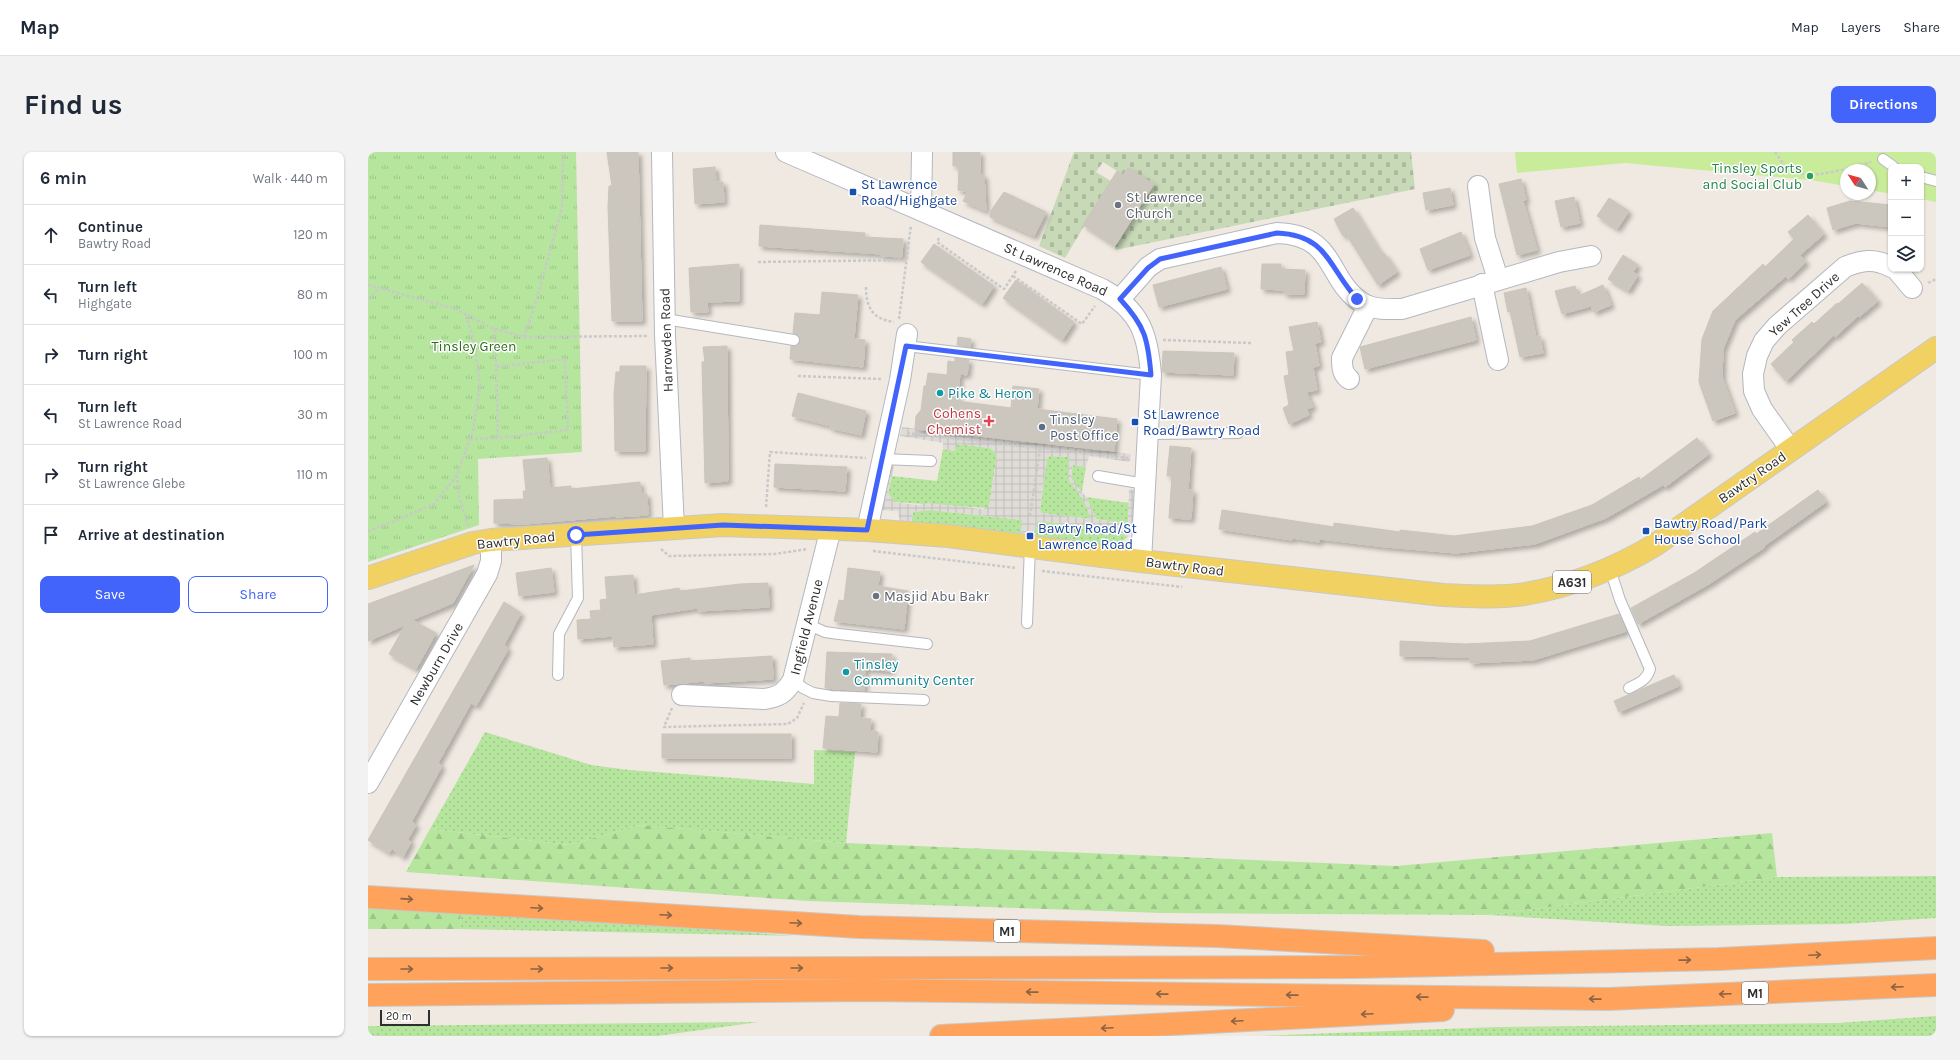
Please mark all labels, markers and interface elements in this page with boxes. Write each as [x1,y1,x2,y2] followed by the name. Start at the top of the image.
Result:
[20,17,59,39] text: Map
[1791,19,1819,36] text: Map
[1841,19,1881,36] text: Layers
[1903,19,1940,36] text: Share
[1831,86,1936,123] button: Directions
[24,88,123,121] text: Find us
[1702,160,1802,193] place label: Tinsley Sports and Social Club
[1840,164,1876,200] north arrow
[1888,164,1924,272] map controls
[1888,164,1924,200] button: +
[40,168,87,188] text: 6 min
[253,171,328,186] text: Walk · 440 m
[1805,171,1815,181] marker: Tinsley Sports and Social Club
[861,176,957,209] place label: St Lawrence Road/Highgate
[848,187,858,197] marker: St Lawrence Road/Highgate
[1126,189,1203,222] place label: St Lawrence Church
[1113,200,1123,210] marker: St Lawrence Church
[1888,200,1924,236] button: −
[78,218,143,236] text: Continue
[40,224,62,246] icon: ahead
[293,227,328,242] text: 120 m
[78,236,151,251] text: Bawtry Road
[1888,236,1924,272] button: layers
[1001,239,1110,300] street label: St Lawrence Road
[1766,268,1843,340] street label: Yew Tree Drive
[78,278,137,296] text: Turn left
[40,284,62,306] icon: left
[297,287,328,302] text: 80 m
[656,287,677,392] street label: Harrowden Road
[1348,290,1366,308] route end
[78,296,132,311] text: Highgate
[432,338,516,355] park label: Tinsley Green
[40,344,62,366] icon: right
[78,346,148,364] text: Turn right
[293,347,328,362] text: 100 m
[948,385,1032,402] place label: Pike & Heron
[935,388,945,398] marker: Pike & Heron
[78,398,137,416] text: Turn left
[40,404,62,426] icon: left
[927,405,981,438] place label: Cohens Chemist
[1143,406,1260,439] place label: St Lawrence Road/Bawtry Road
[297,407,328,422] text: 30 m
[1050,411,1119,444] place label: Tinsley Post Office
[78,416,182,431] text: St Lawrence Road
[984,416,994,426] marker: Cohens Chemist
[1130,417,1140,427] marker: St Lawrence Road/Bawtry Road
[1037,422,1047,432] marker: Tinsley Post Office
[1715,448,1789,507] street label: Bawtry Road
[78,458,148,476] text: Turn right
[40,464,62,486] icon: right
[296,467,328,482] text: 110 m
[78,476,185,491] text: St Lawrence Glebe
[1654,515,1768,548] place label: Bawtry Road/Park House School
[1038,520,1137,553] place label: Bawtry Road/St Lawrence Road
[40,524,62,546] icon: arrive
[78,526,225,544] text: Arrive at destination
[567,526,585,544] route start
[1641,526,1651,536] marker: Bawtry Road/Park House School
[476,528,556,553] street label: Bawtry Road
[1025,531,1035,541] marker: Bawtry Road/St Lawrence Road
[1145,553,1225,580] street label: Bawtry Road
[1553,571,1591,593] road number: A631
[40,576,180,613] button: Save
[188,576,328,613] button: Share
[786,577,827,677] street label: Ingfield Avenue
[884,588,990,605] place label: Masjid Abu Bakr
[871,591,881,601] marker: Masjid Abu Bakr
[406,620,467,709] street label: Newburn Drive
[854,656,975,689] place label: Tinsley Community Center
[841,667,851,677] marker: Tinsley Community Center
[400,896,413,903] one-way arrow
[530,904,543,911] one-way arrow
[659,912,672,919] one-way arrow
[789,919,802,926] one-way arrow
[994,920,1020,942] road number: M1
[1808,951,1821,958] one-way arrow
[1678,956,1691,964] one-way arrow
[790,964,803,972] one-way arrow
[400,965,413,973] one-way arrow
[530,965,543,973] one-way arrow
[660,965,673,972] one-way arrow
[1742,982,1768,1004] road number: M1
[1891,983,1904,990] one-way arrow
[1026,988,1039,996] one-way arrow
[1156,990,1169,998] one-way arrow
[1719,990,1732,998] one-way arrow
[1286,991,1299,999] one-way arrow
[1416,993,1429,1001] one-way arrow
[1589,995,1602,1003] one-way arrow
[380,1008,430,1027] scale bar
[386,1010,412,1023] text: 20 m
[1361,1011,1374,1018] one-way arrow
[1231,1017,1244,1025] one-way arrow
[1101,1024,1114,1031] one-way arrow

